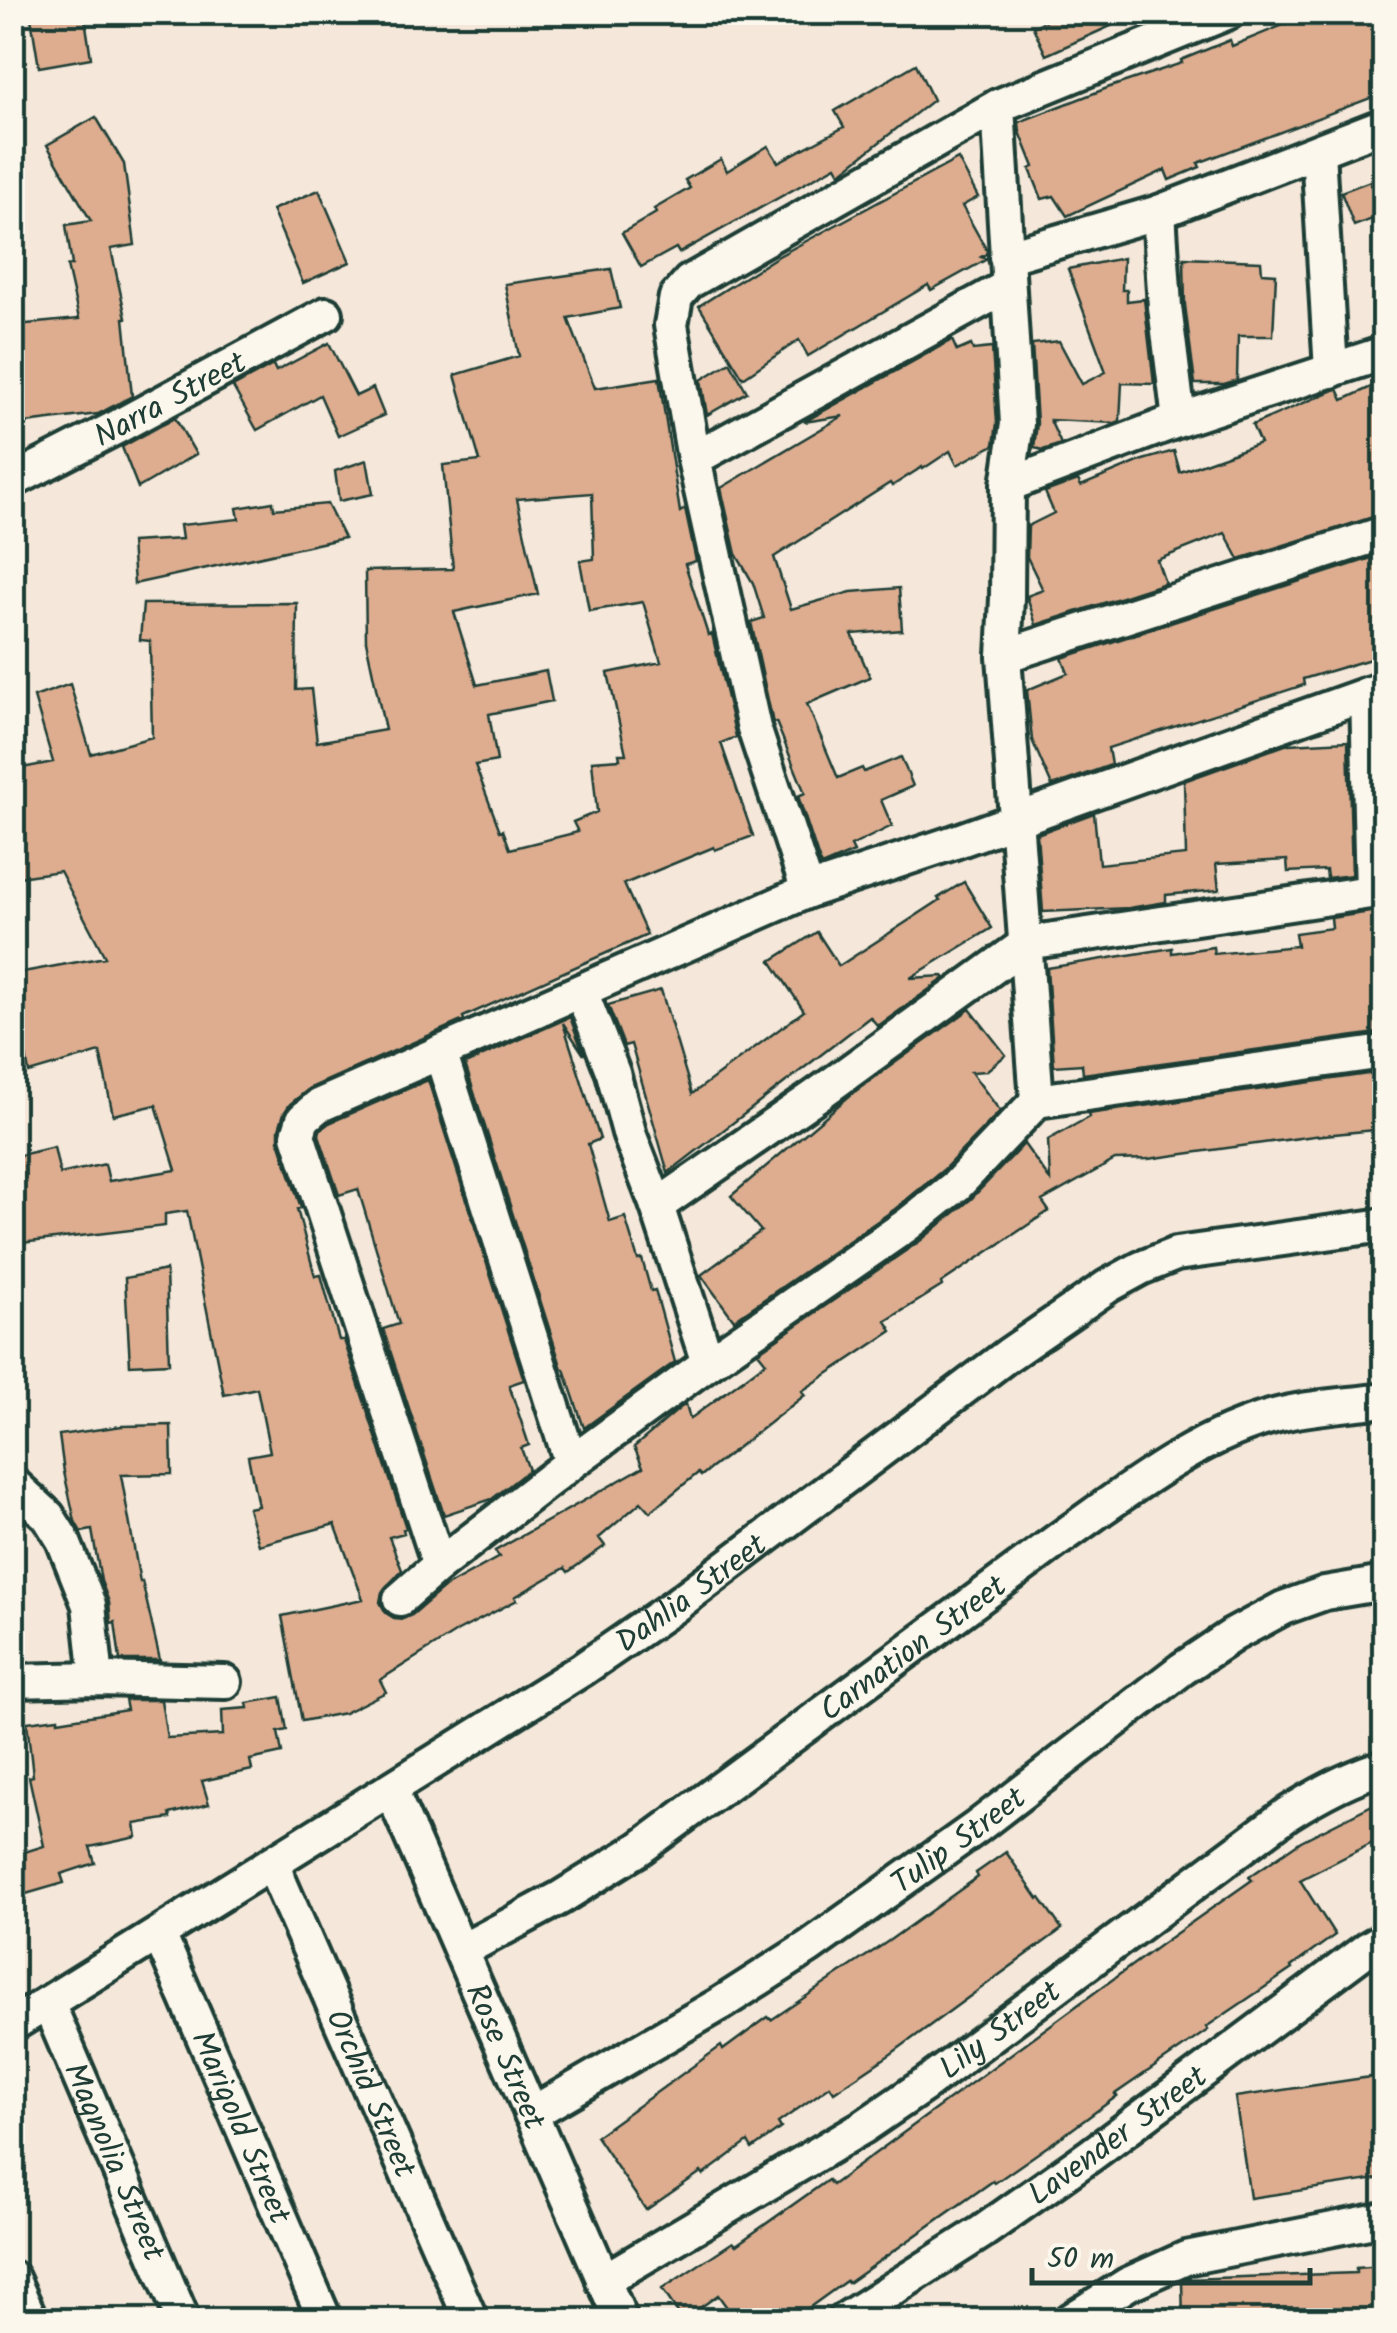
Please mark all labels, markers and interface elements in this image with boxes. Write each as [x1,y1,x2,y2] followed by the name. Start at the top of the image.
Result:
[86,338,257,463] street label: Narra Street
[606,1521,779,1667] street label: Dahlia Street
[809,1562,1019,1736] street label: Carnation Street
[881,1774,1039,1909] street label: Tulip Street
[929,1968,1073,2094] street label: Lily Street
[450,1976,559,2139] street label: Rose Street
[310,2002,429,2187] street label: Orchid Street
[176,2023,304,2233] street label: Marigold Street
[1018,2053,1220,2220] street label: Lavender Street
[48,2055,178,2270] street label: Magnolia Street
[1032,2223,1310,2285] scale bar
[1047,2236,1114,2284] text: 50 m

